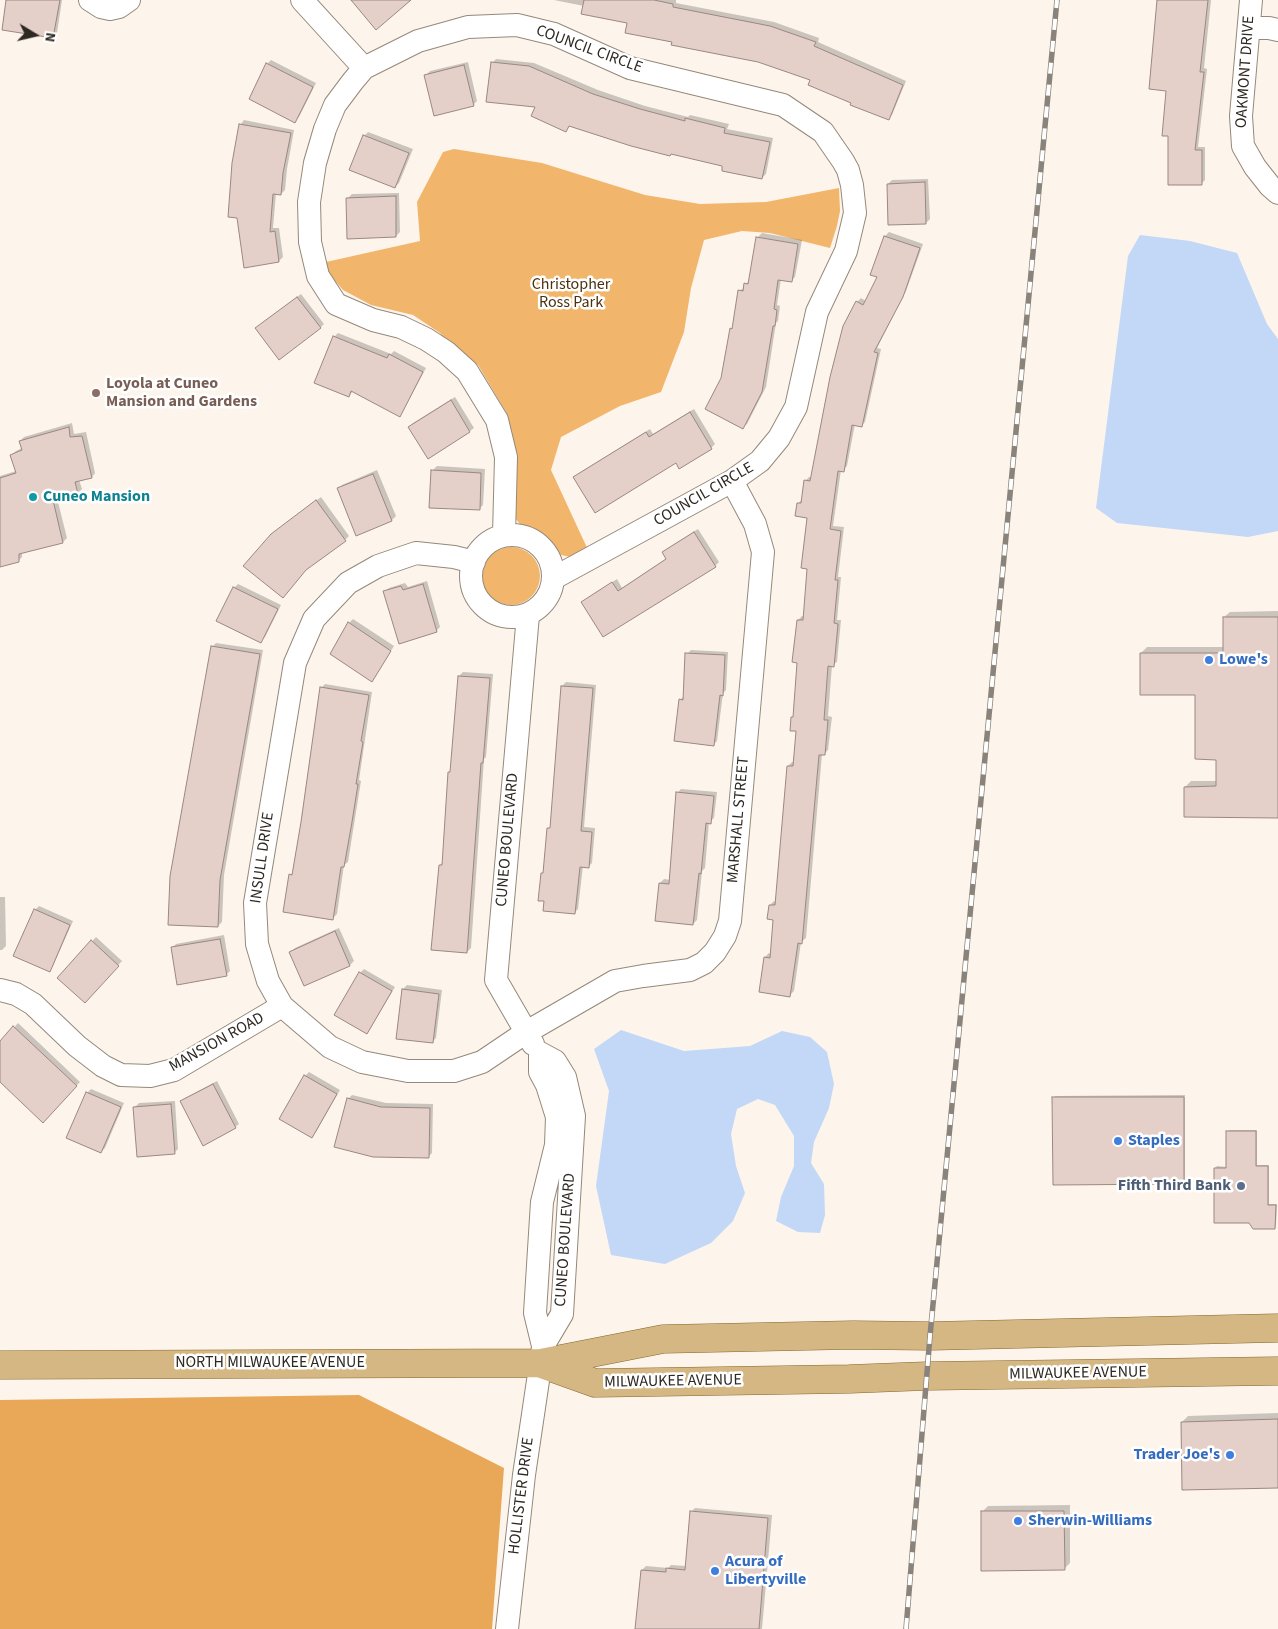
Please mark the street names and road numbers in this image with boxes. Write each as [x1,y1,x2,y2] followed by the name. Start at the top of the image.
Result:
[1232,15,1260,129] street label: OAKMONT DRIVE
[533,22,645,78] street label: COUNCIL CIRCLE
[651,459,757,531] street label: COUNCIL CIRCLE
[724,756,754,884] street label: MARSHALL STREET
[493,772,523,908] street label: CUNEO BOULEVARD
[247,811,279,905] street label: INSULL DRIVE
[166,1009,268,1077] street label: MANSION ROAD
[552,1172,580,1308] street label: CUNEO BOULEVARD
[175,1353,365,1373] street label: NORTH MILWAUKEE AVENUE
[1009,1363,1147,1385] street label: MILWAUKEE AVENUE
[604,1371,742,1393] street label: MILWAUKEE AVENUE
[505,1436,539,1556] street label: HOLLISTER DRIVE

